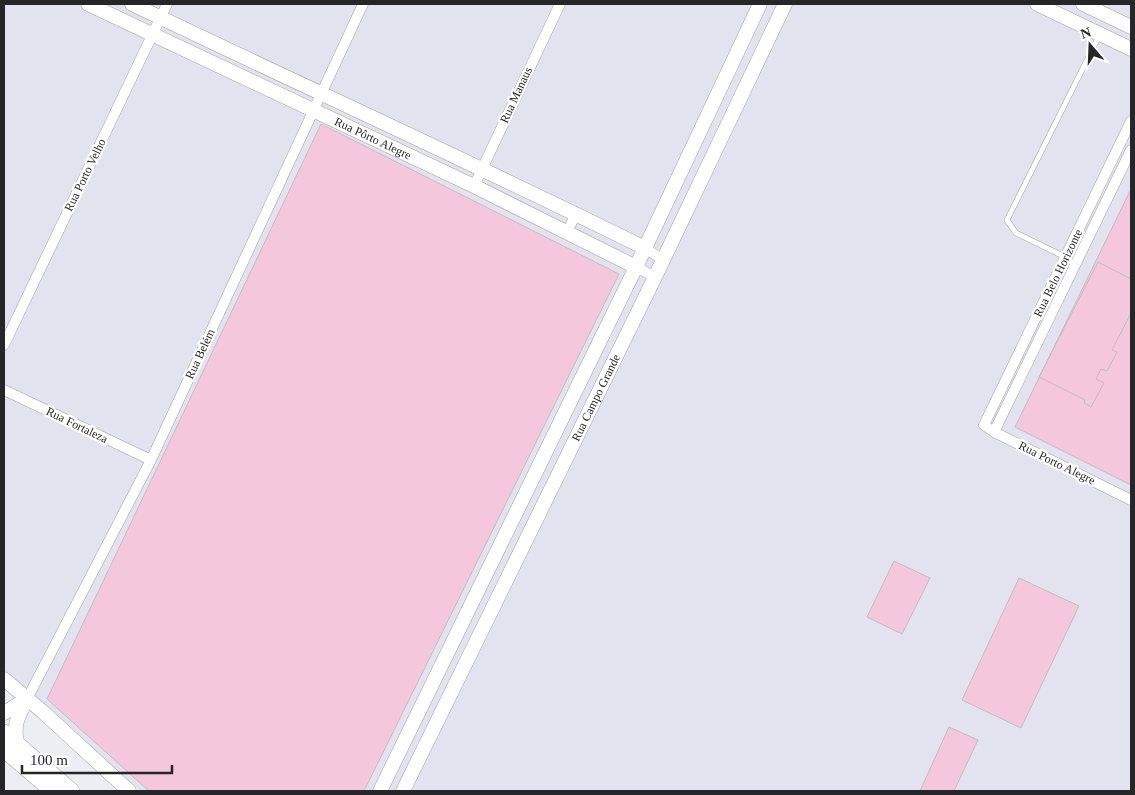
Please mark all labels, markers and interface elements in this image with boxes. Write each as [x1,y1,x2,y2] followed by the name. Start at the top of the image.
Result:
[1065,20,1115,70] north arrow
[1079,24,1093,42] text: N
[497,64,535,125] street label: Rua Manaus
[332,114,414,162] street label: Rua Pôrto Alegre
[61,136,109,214] street label: Rua Porto Velho
[1031,227,1085,319] street label: Rua Belo Horizonte
[182,326,218,381] street label: Rua Belém
[569,352,623,444] street label: Rua Campo Grande
[44,404,111,446] street label: Rua Fortaleza
[1016,438,1098,488] street label: Rua Porto Alegre
[22,742,172,774] scale bar
[30,752,68,768] text: 100 m

